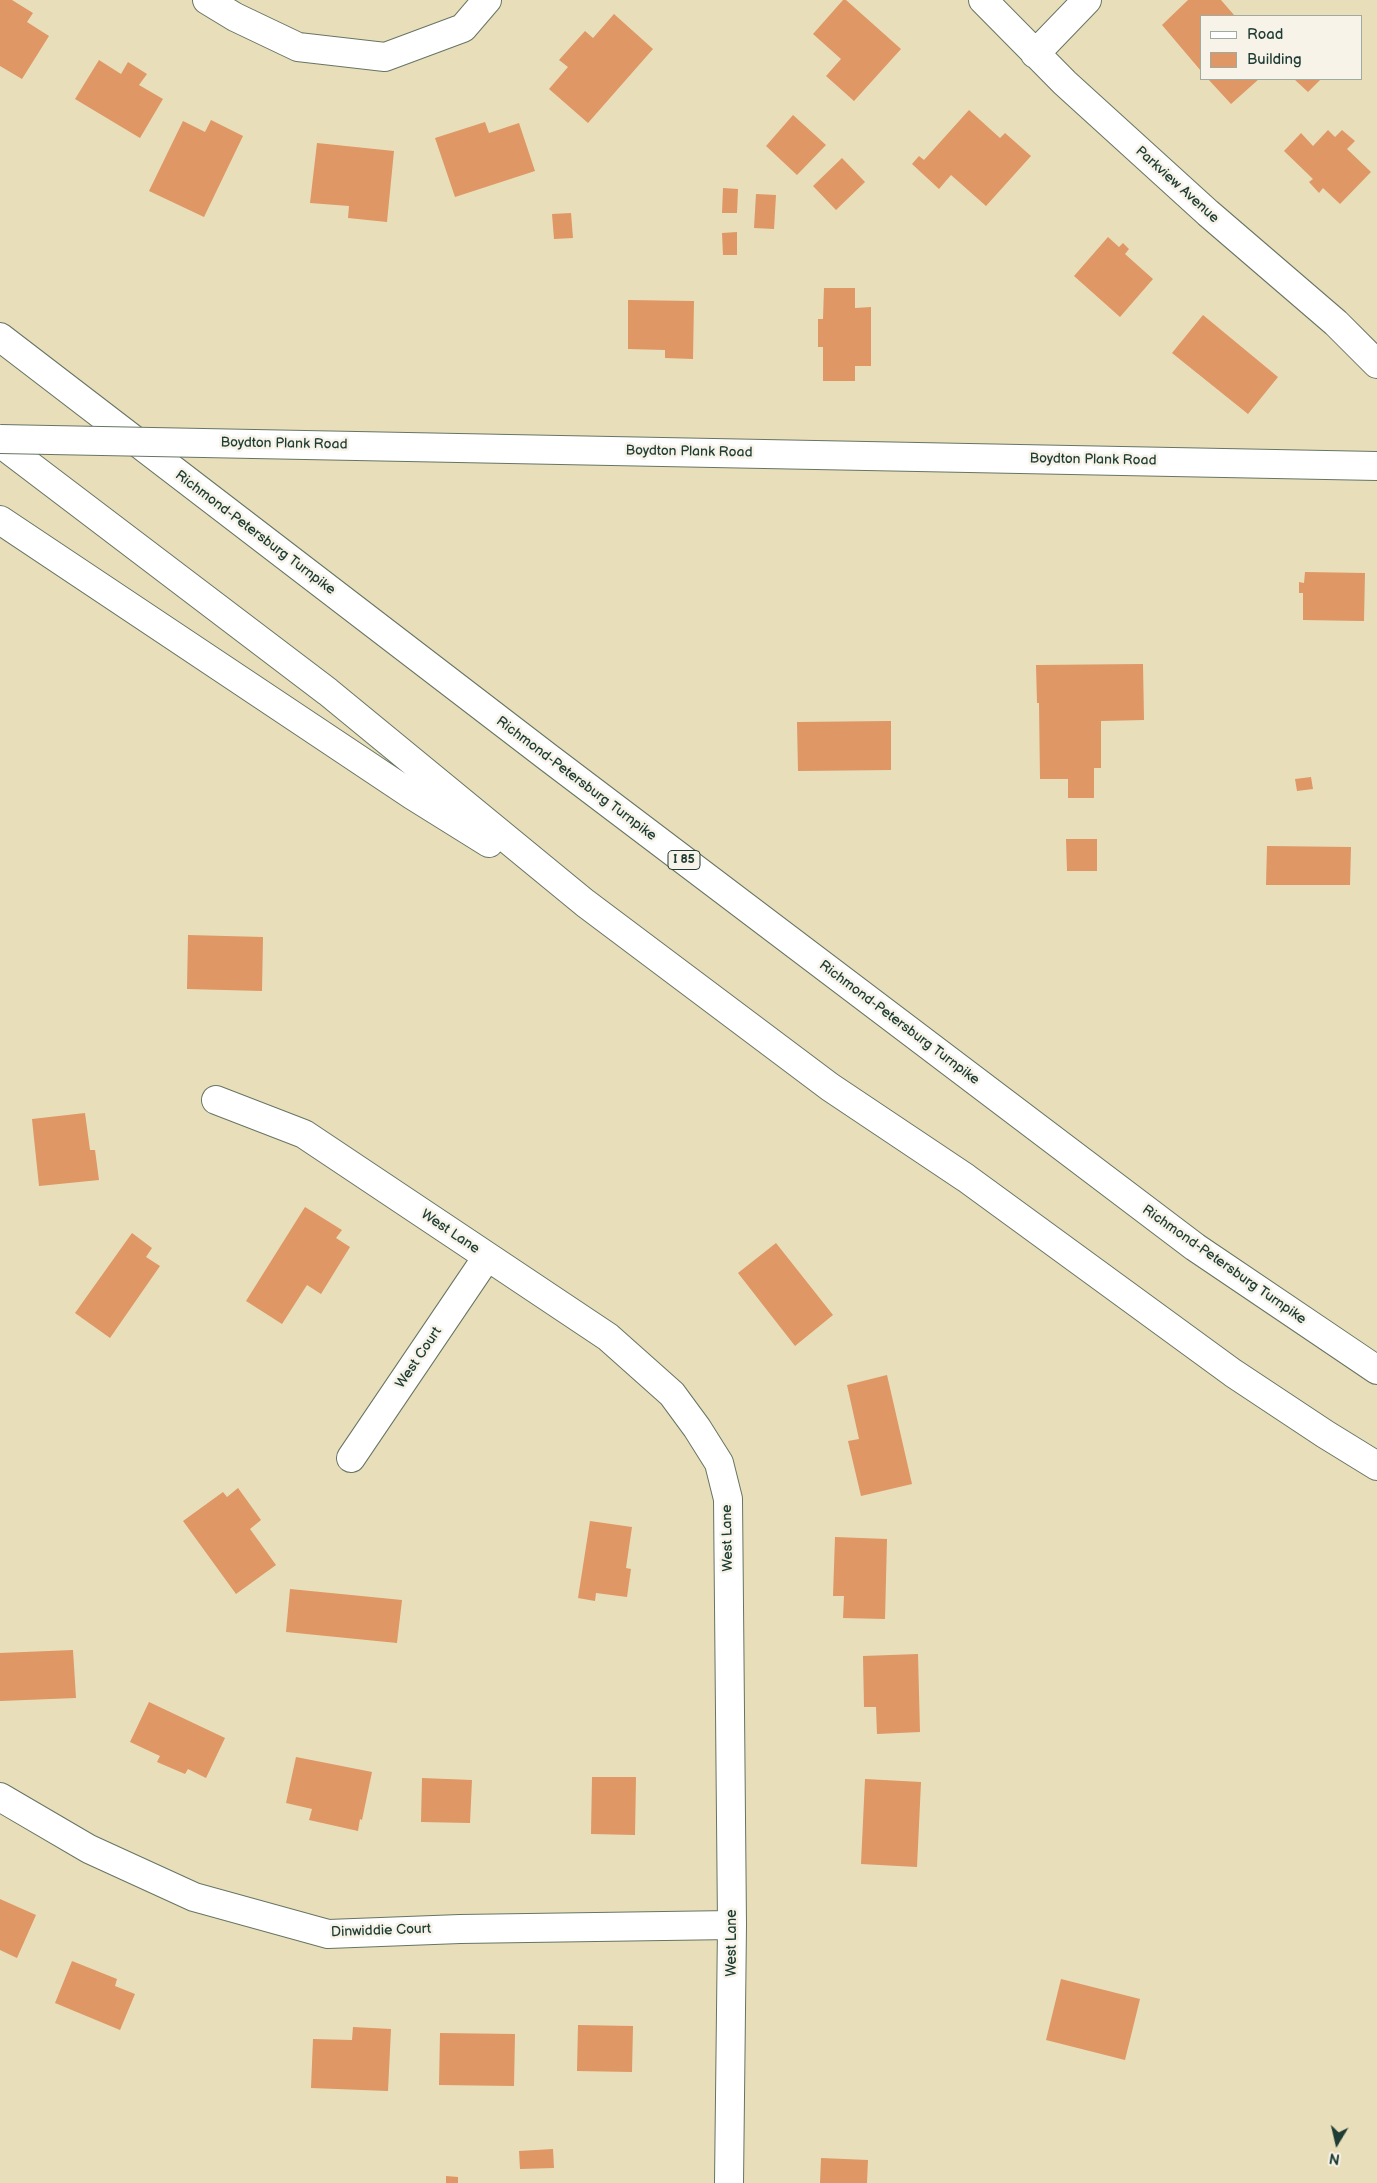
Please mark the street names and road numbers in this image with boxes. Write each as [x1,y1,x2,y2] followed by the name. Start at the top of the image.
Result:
[1132,143,1222,227] street label: Parkview Avenue
[220,434,348,454] street label: Boydton Plank Road
[625,442,753,462] street label: Boydton Plank Road
[1029,450,1157,470] street label: Boydton Plank Road
[172,467,338,599] street label: Richmond-Petersburg Turnpike
[493,713,659,845] street label: Richmond-Petersburg Turnpike
[668,850,700,870] road number: I 85
[816,957,982,1089] street label: Richmond-Petersburg Turnpike
[1139,1202,1309,1328] street label: Richmond-Petersburg Turnpike
[418,1206,482,1258] street label: West Lane
[392,1324,446,1392] street label: West Court
[719,1504,737,1572] street label: West Lane
[724,1909,740,1977] street label: West Lane
[331,1921,431,1941] street label: Dinwiddie Court

